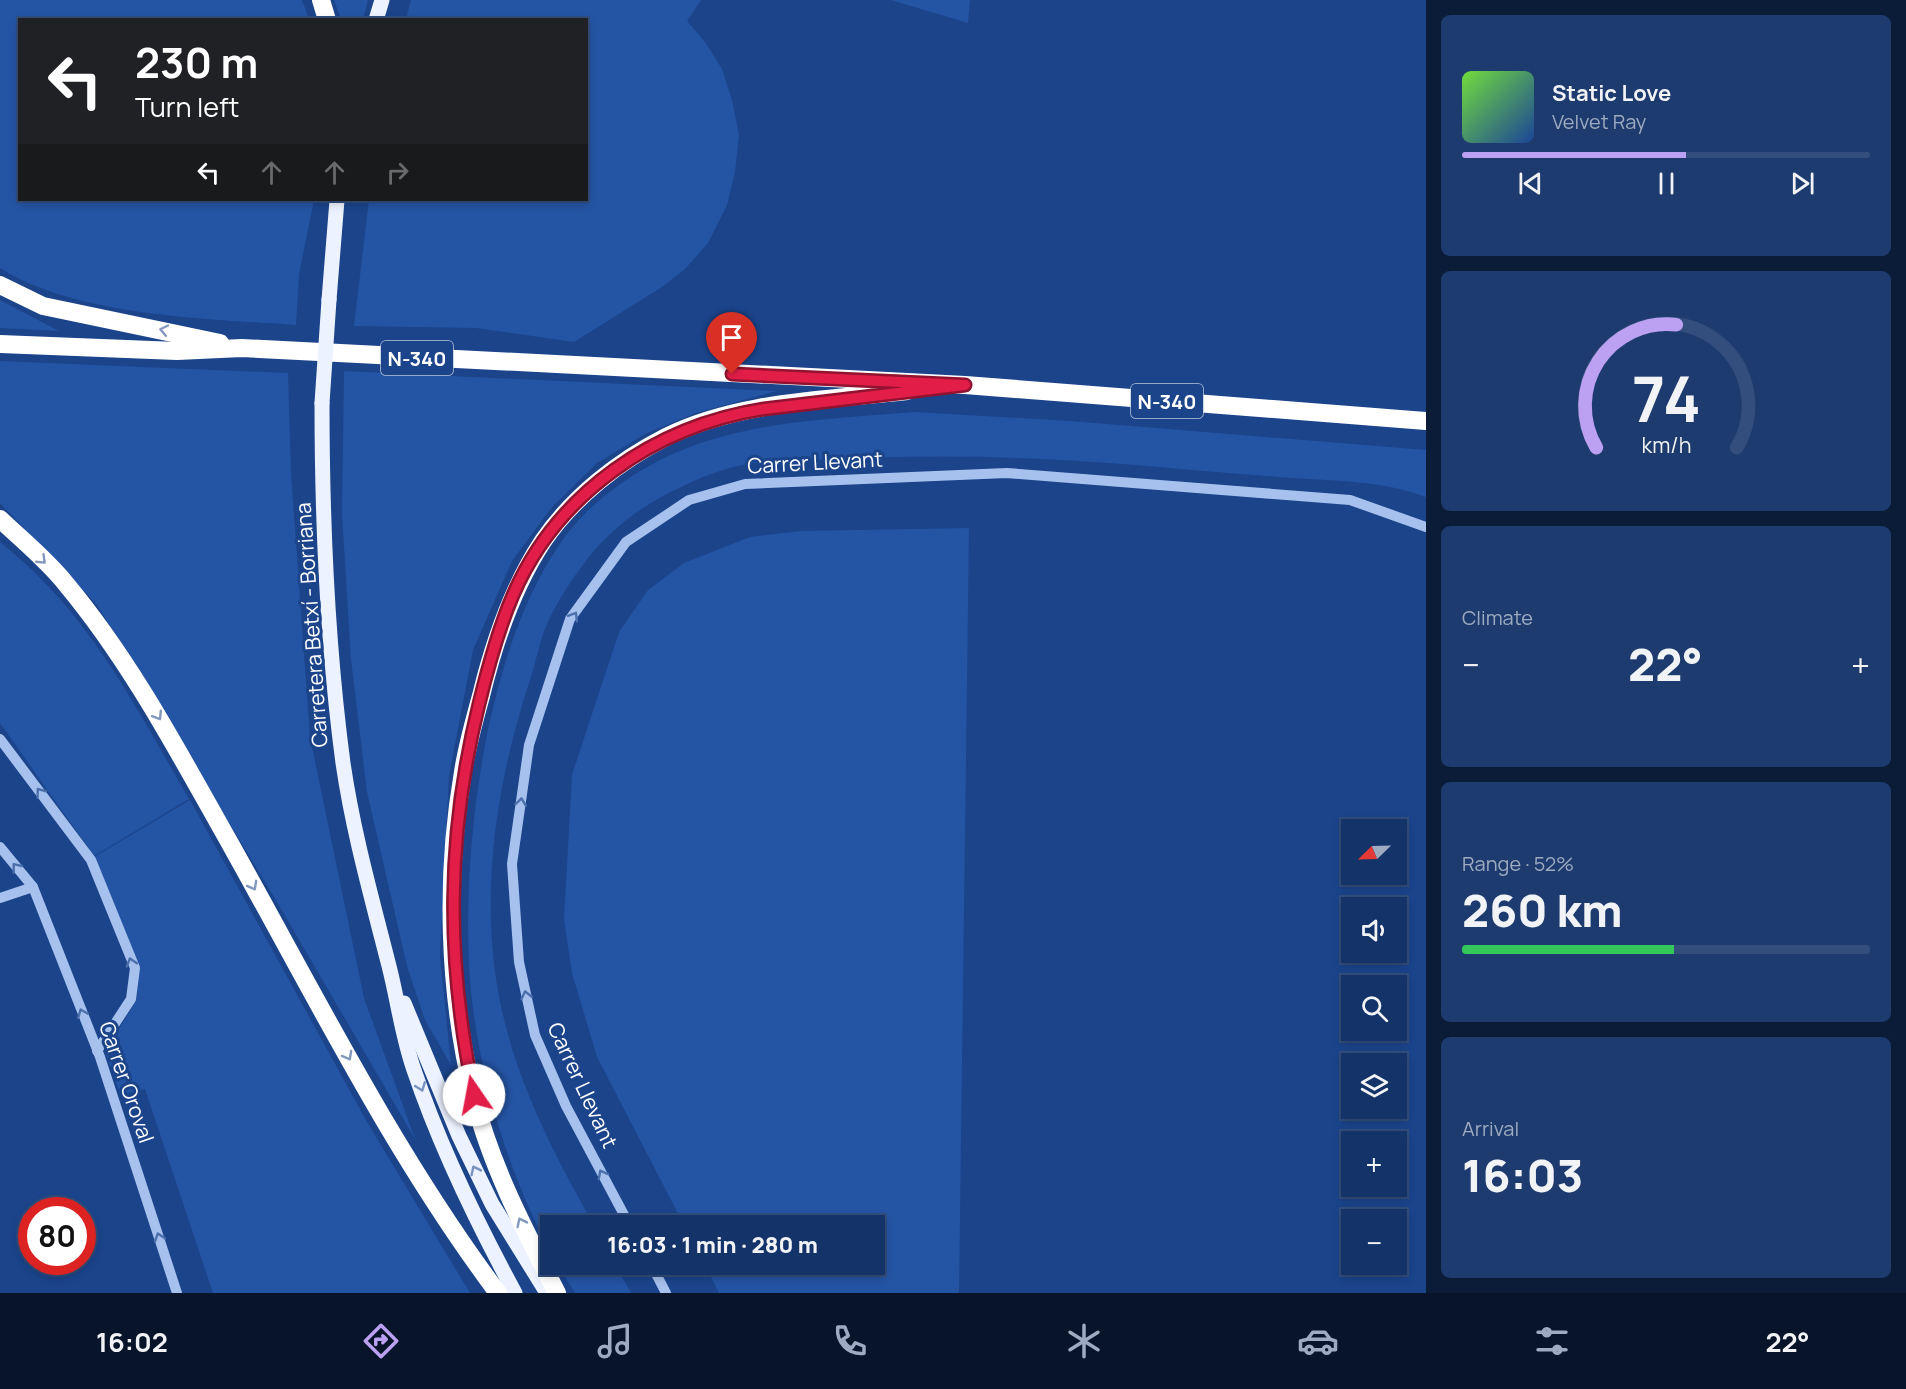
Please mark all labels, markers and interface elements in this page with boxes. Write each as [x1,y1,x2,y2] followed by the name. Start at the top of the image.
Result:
[135,33,258,91] text: 230 m
[36,42,114,120] icon: left
[1552,78,1671,108] text: Static Love
[135,88,239,125] text: Turn left
[1552,108,1646,135] text: Velvet Ray
[192,156,225,189] icon: left
[255,156,288,189] icon: ahead
[318,156,351,189] icon: ahead
[381,156,414,189] icon: right
[1514,167,1547,200] icon: previous
[1650,167,1683,200] icon: pause
[1786,167,1819,200] icon: next
[706,312,757,374] pin
[715,321,748,354] icon: arrive
[160,324,170,337] one-way arrow
[381,341,453,375] road number: N-340
[1632,355,1700,441] text: 74
[1131,384,1203,418] road number: N-340
[1641,430,1691,459] text: km/h
[746,444,884,480] street label: Carrer Llevant
[288,502,334,748] street label: Carretera Betxí - Borriana
[34,552,45,563] one-way arrow
[1462,604,1533,631] text: Climate
[567,611,578,622] one-way arrow
[1628,633,1703,695] text: 22°
[1462,642,1480,687] text: −
[1851,642,1870,687] text: +
[150,710,162,720] one-way arrow
[36,787,47,798] one-way arrow
[514,797,526,807] one-way arrow
[1341,819,1407,885] north arrow
[1341,819,1407,1275] map controls
[1462,850,1574,877] text: Range · 52%
[13,863,24,874] one-way arrow
[246,879,257,890] one-way arrow
[1462,879,1623,941] text: 260 km
[1341,897,1407,963] button: sound
[126,957,138,967] one-way arrow
[1341,975,1407,1041] button: search
[521,991,534,1001] one-way arrow
[77,1008,90,1019] one-way arrow
[93,1017,161,1147] street label: Carrer Oroval
[542,1018,624,1152] street label: Carrer Llevant
[341,1050,353,1060] one-way arrow
[1341,1053,1407,1119] button: layers
[442,1063,506,1127] position arrow
[413,1081,426,1092] one-way arrow
[1462,1115,1519,1142] text: Arrival
[1341,1131,1407,1197] button: +
[1462,1144,1583,1206] text: 16:03
[471,1166,483,1177] one-way arrow
[598,1169,610,1180] one-way arrow
[18,1197,96,1275] speed limit sign: 80
[1341,1209,1407,1275] button: −
[517,1218,528,1228] one-way arrow
[607,1230,818,1260] text: 16:03 · 1 min · 280 m
[153,1232,166,1243] one-way arrow
[360,1320,402,1362] icon: directions
[594,1320,636,1362] icon: music
[829,1320,871,1362] icon: phone
[1063,1320,1105,1362] icon: climate
[1297,1320,1339,1362] icon: car
[1531,1320,1573,1362] icon: filters
[96,1323,168,1360] text: 16:02
[1765,1323,1810,1360] text: 22°

